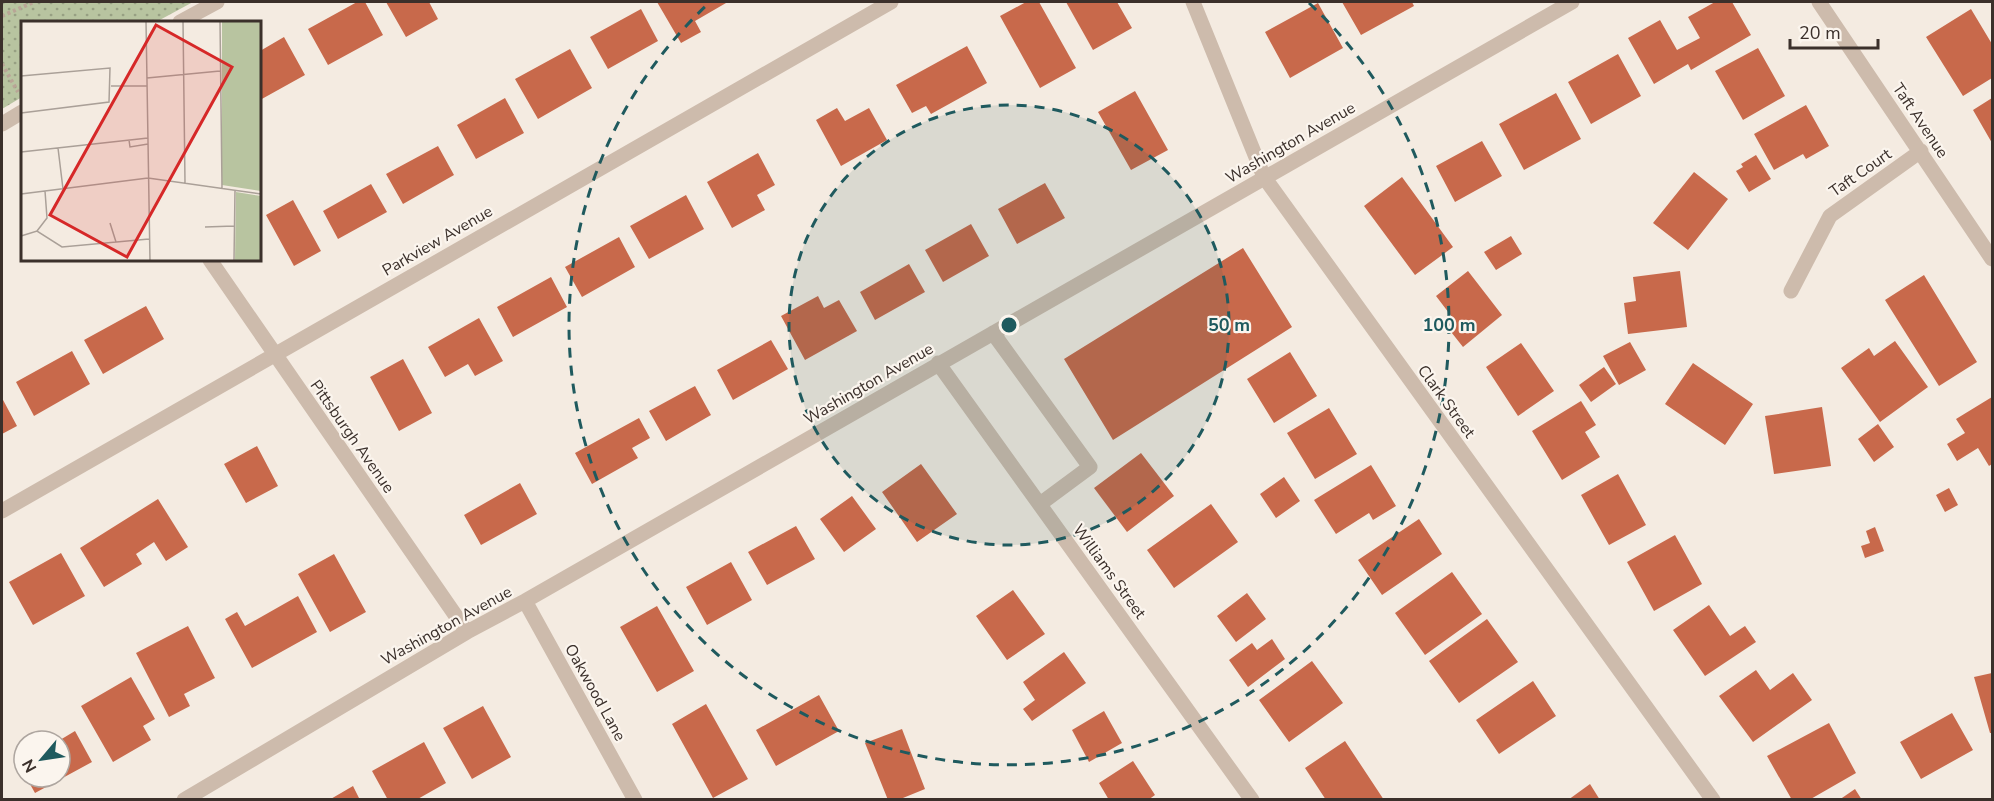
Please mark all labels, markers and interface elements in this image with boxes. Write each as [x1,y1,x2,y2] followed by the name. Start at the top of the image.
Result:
[1790,12,1878,50] scale bar
[21,21,261,261] inset map
[1799,21,1841,45] text: 20 m
[1887,79,1953,162] street label: Taft Avenue
[1222,97,1359,189] street label: Washington Avenue
[1825,143,1896,202] street label: Taft Court
[378,200,497,281] street label: Parkview Avenue
[1208,313,1250,337] text: 50 m
[1422,313,1476,337] text: 100 m
[999,315,1019,335] centre of rings
[800,338,937,430] street label: Washington Avenue
[1412,361,1480,443] street label: Clark Street
[305,376,399,498] street label: Pittsburgh Avenue
[1067,520,1151,624] street label: Williams Street
[377,581,516,671] street label: Washington Avenue
[559,640,631,745] street label: Oakwood Lane
[12,729,72,789] north arrow
[17,755,42,776] text: N

